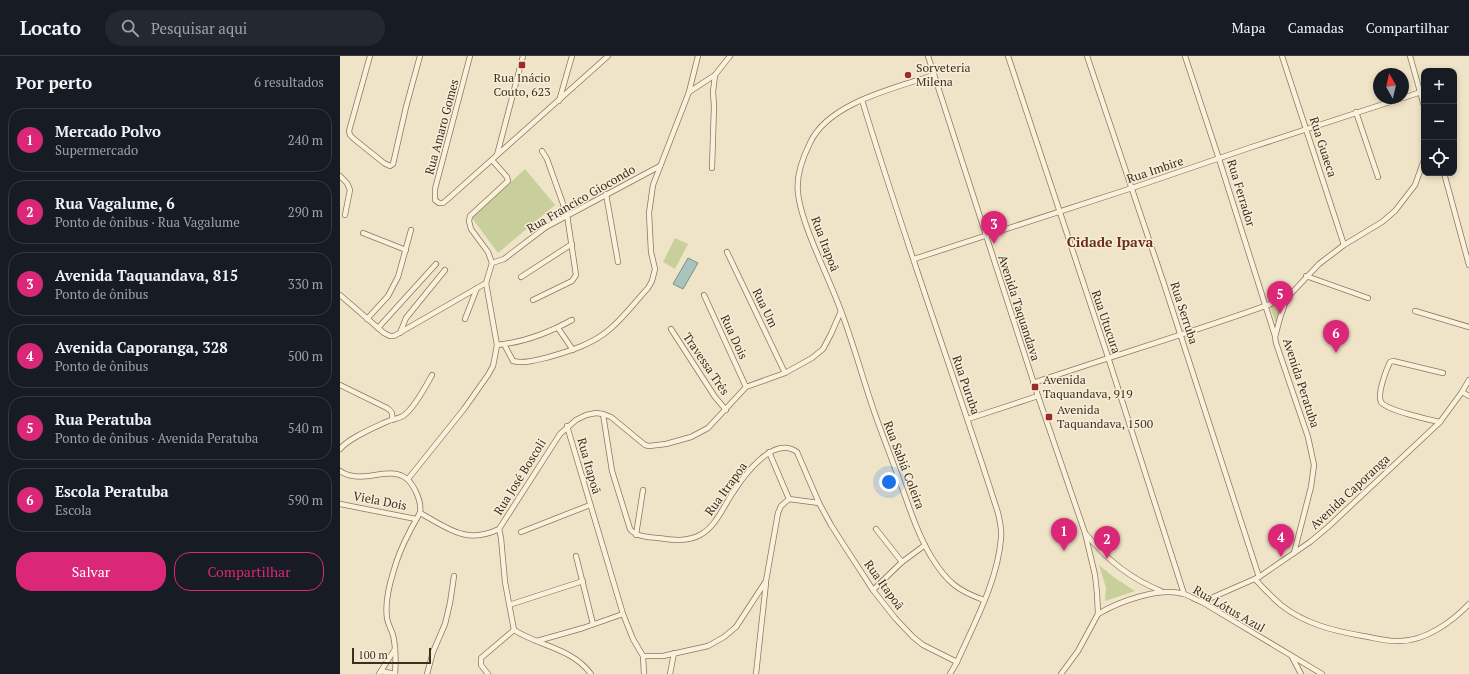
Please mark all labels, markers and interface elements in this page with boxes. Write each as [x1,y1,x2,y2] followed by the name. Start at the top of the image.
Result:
[105,10,385,46] search box
[20,15,81,40] text: Locato
[119,17,141,39] icon: search
[151,18,247,38] text: Pesquisar aqui
[1231,18,1266,37] text: Mapa
[1288,18,1344,37] text: Camadas
[1366,18,1449,37] text: Compartilhar
[517,60,527,70] marker: Rua Inácio Couto, 623
[916,60,971,89] place label: Sorveteria Milena
[1373,68,1409,104] north arrow
[1421,68,1457,176] map controls
[1421,68,1457,104] button: +
[493,70,551,99] place label: Rua Inácio Couto, 623
[903,70,913,80] marker: Sorveteria Milena
[16,71,92,94] text: Por perto
[254,73,324,91] text: 6 resultados
[422,77,462,176] street label: Rua Amaro Gomes
[1421,104,1457,140] button: −
[1307,115,1340,179] street label: Rua Guaeca
[55,121,161,141] text: Mercado Polvo
[26,131,34,149] text: 1
[288,131,323,149] text: 240 m
[1421,140,1457,176] button: locate
[55,141,138,159] text: Supermercado
[1125,153,1185,186] street label: Rua Imbire
[1224,158,1259,229] street label: Rua Ferrador
[524,161,638,236] street label: Rua Francico Giocondo
[55,193,175,213] text: Rua Vagalume, 6
[26,203,34,221] text: 2
[288,203,323,221] text: 290 m
[981,211,1007,244] pin: 3
[55,213,240,231] text: Ponto de ônibus · Rua Vagalume
[808,214,843,273] street label: Rua Itapoã
[1067,232,1153,251] district label: Cidade Ipava
[995,253,1044,363] street label: Avenida Taquandava
[55,265,238,285] text: Avenida Taquandava, 815
[26,275,34,293] text: 3
[288,275,323,293] text: 330 m
[1167,280,1202,346] street label: Rua Serruba
[1267,281,1293,314] pin: 5
[55,285,148,303] text: Ponto de ônibus
[750,286,782,330] street label: Rua Um
[1089,288,1124,356] street label: Rua Utucura
[718,312,751,361] street label: Rua Dois
[1323,320,1349,353] pin: 6
[680,330,733,398] street label: Travessa Três
[1280,336,1323,429] street label: Avenida Peratuba
[55,337,228,357] text: Avenida Caporanga, 328
[26,347,34,365] text: 4
[288,347,323,365] text: 500 m
[949,353,984,416] street label: Rua Puruba
[55,357,148,375] text: Ponto de ônibus
[1043,372,1133,401] place label: Avenida Taquandava, 919
[1030,382,1040,392] marker: Avenida Taquandava, 919
[1057,402,1153,431] place label: Avenida Taquandava, 1500
[55,409,152,429] text: Rua Peratuba
[1044,412,1054,422] marker: Avenida Taquandava, 1500
[26,419,34,437] text: 5
[288,419,323,437] text: 540 m
[881,419,928,511] street label: Rua Sabiá Coleira
[55,429,258,447] text: Ponto de ônibus · Avenida Peratuba
[490,436,549,518] street label: Rua José Boscoli
[574,436,605,496] street label: Rua Itapoã
[1307,451,1392,532] street label: Avenida Caporanga
[701,459,750,518] street label: Rua Itrapoa
[879,472,899,492] your location
[55,481,169,501] text: Escola Peratuba
[352,488,408,513] street label: Viela Dois
[26,491,34,509] text: 6
[288,491,323,509] text: 590 m
[55,501,92,519] text: Escola
[1051,518,1077,551] pin: 1
[1268,524,1294,557] pin: 4
[1094,526,1120,559] pin: 2
[16,552,166,591] button: Salvar
[174,552,324,591] button: Compartilhar
[861,557,907,612] street label: Rua Itapoã
[1191,582,1268,635] street label: Rua Lótus Azul
[352,646,431,665] scale bar
[358,648,388,662] text: 100 m

